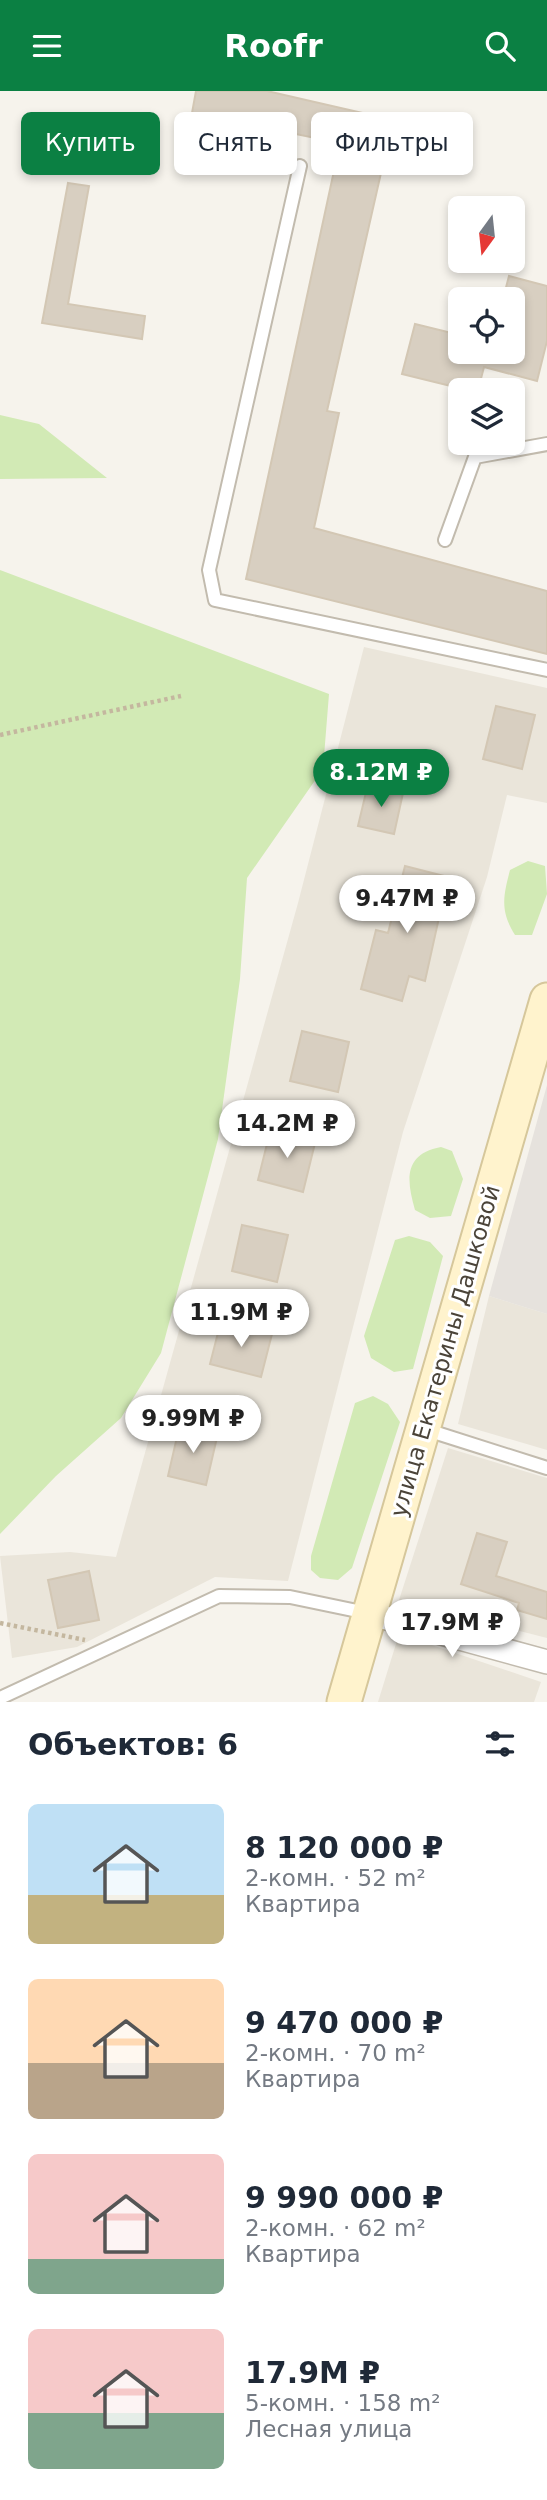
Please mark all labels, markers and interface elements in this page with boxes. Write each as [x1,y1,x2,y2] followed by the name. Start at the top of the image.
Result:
[28,27,66,65] icon: menu
[224,27,323,65] text: Roofr
[481,27,519,65] icon: search
[21,112,160,175] chip: Купить
[174,112,297,175] chip: Снять
[311,112,473,175] chip: Фильтры
[448,196,525,273] north arrow
[448,196,525,455] map controls
[448,287,525,364] button: locate
[448,378,525,455] button: layers
[316,749,446,809] pin: 8.12M ₽
[329,759,433,785] text: 8.12M ₽
[342,875,472,935] pin: 9.47M ₽
[355,885,459,911] text: 9.47M ₽
[222,1101,352,1160] pin: 14.2M ₽
[235,1110,339,1136] text: 14.2M ₽
[385,1182,505,1520] street label: улица Екатерины Дашковой
[176,1289,306,1349] pin: 11.9M ₽
[189,1299,293,1325] text: 11.9M ₽
[128,1395,258,1455] pin: 9.99M ₽
[141,1405,245,1431] text: 9.99M ₽
[387,1599,517,1659] pin: 17.9M ₽
[400,1609,504,1635] text: 17.9M ₽
[481,1725,519,1763] icon: filters
[28,1727,238,1762] text: Объектов: 6
[245,1830,443,1865] text: 8 120 000 ₽
[84,1832,168,1916] icon: home
[245,1865,426,1891] text: 2-комн. · 52 m²
[245,1891,361,1917] text: Квартира
[245,2005,443,2040] text: 9 470 000 ₽
[84,2007,168,2091] icon: home
[245,2040,426,2066] text: 2-комн. · 70 m²
[245,2066,361,2092] text: Квартира
[245,2180,443,2215] text: 9 990 000 ₽
[84,2182,168,2266] icon: home
[245,2215,426,2241] text: 2-комн. · 62 m²
[245,2241,361,2267] text: Квартира
[245,2355,380,2390] text: 17.9M ₽
[84,2357,168,2441] icon: home
[245,2390,440,2416] text: 5-комн. · 158 m²
[245,2416,412,2442] text: Лесная улица

